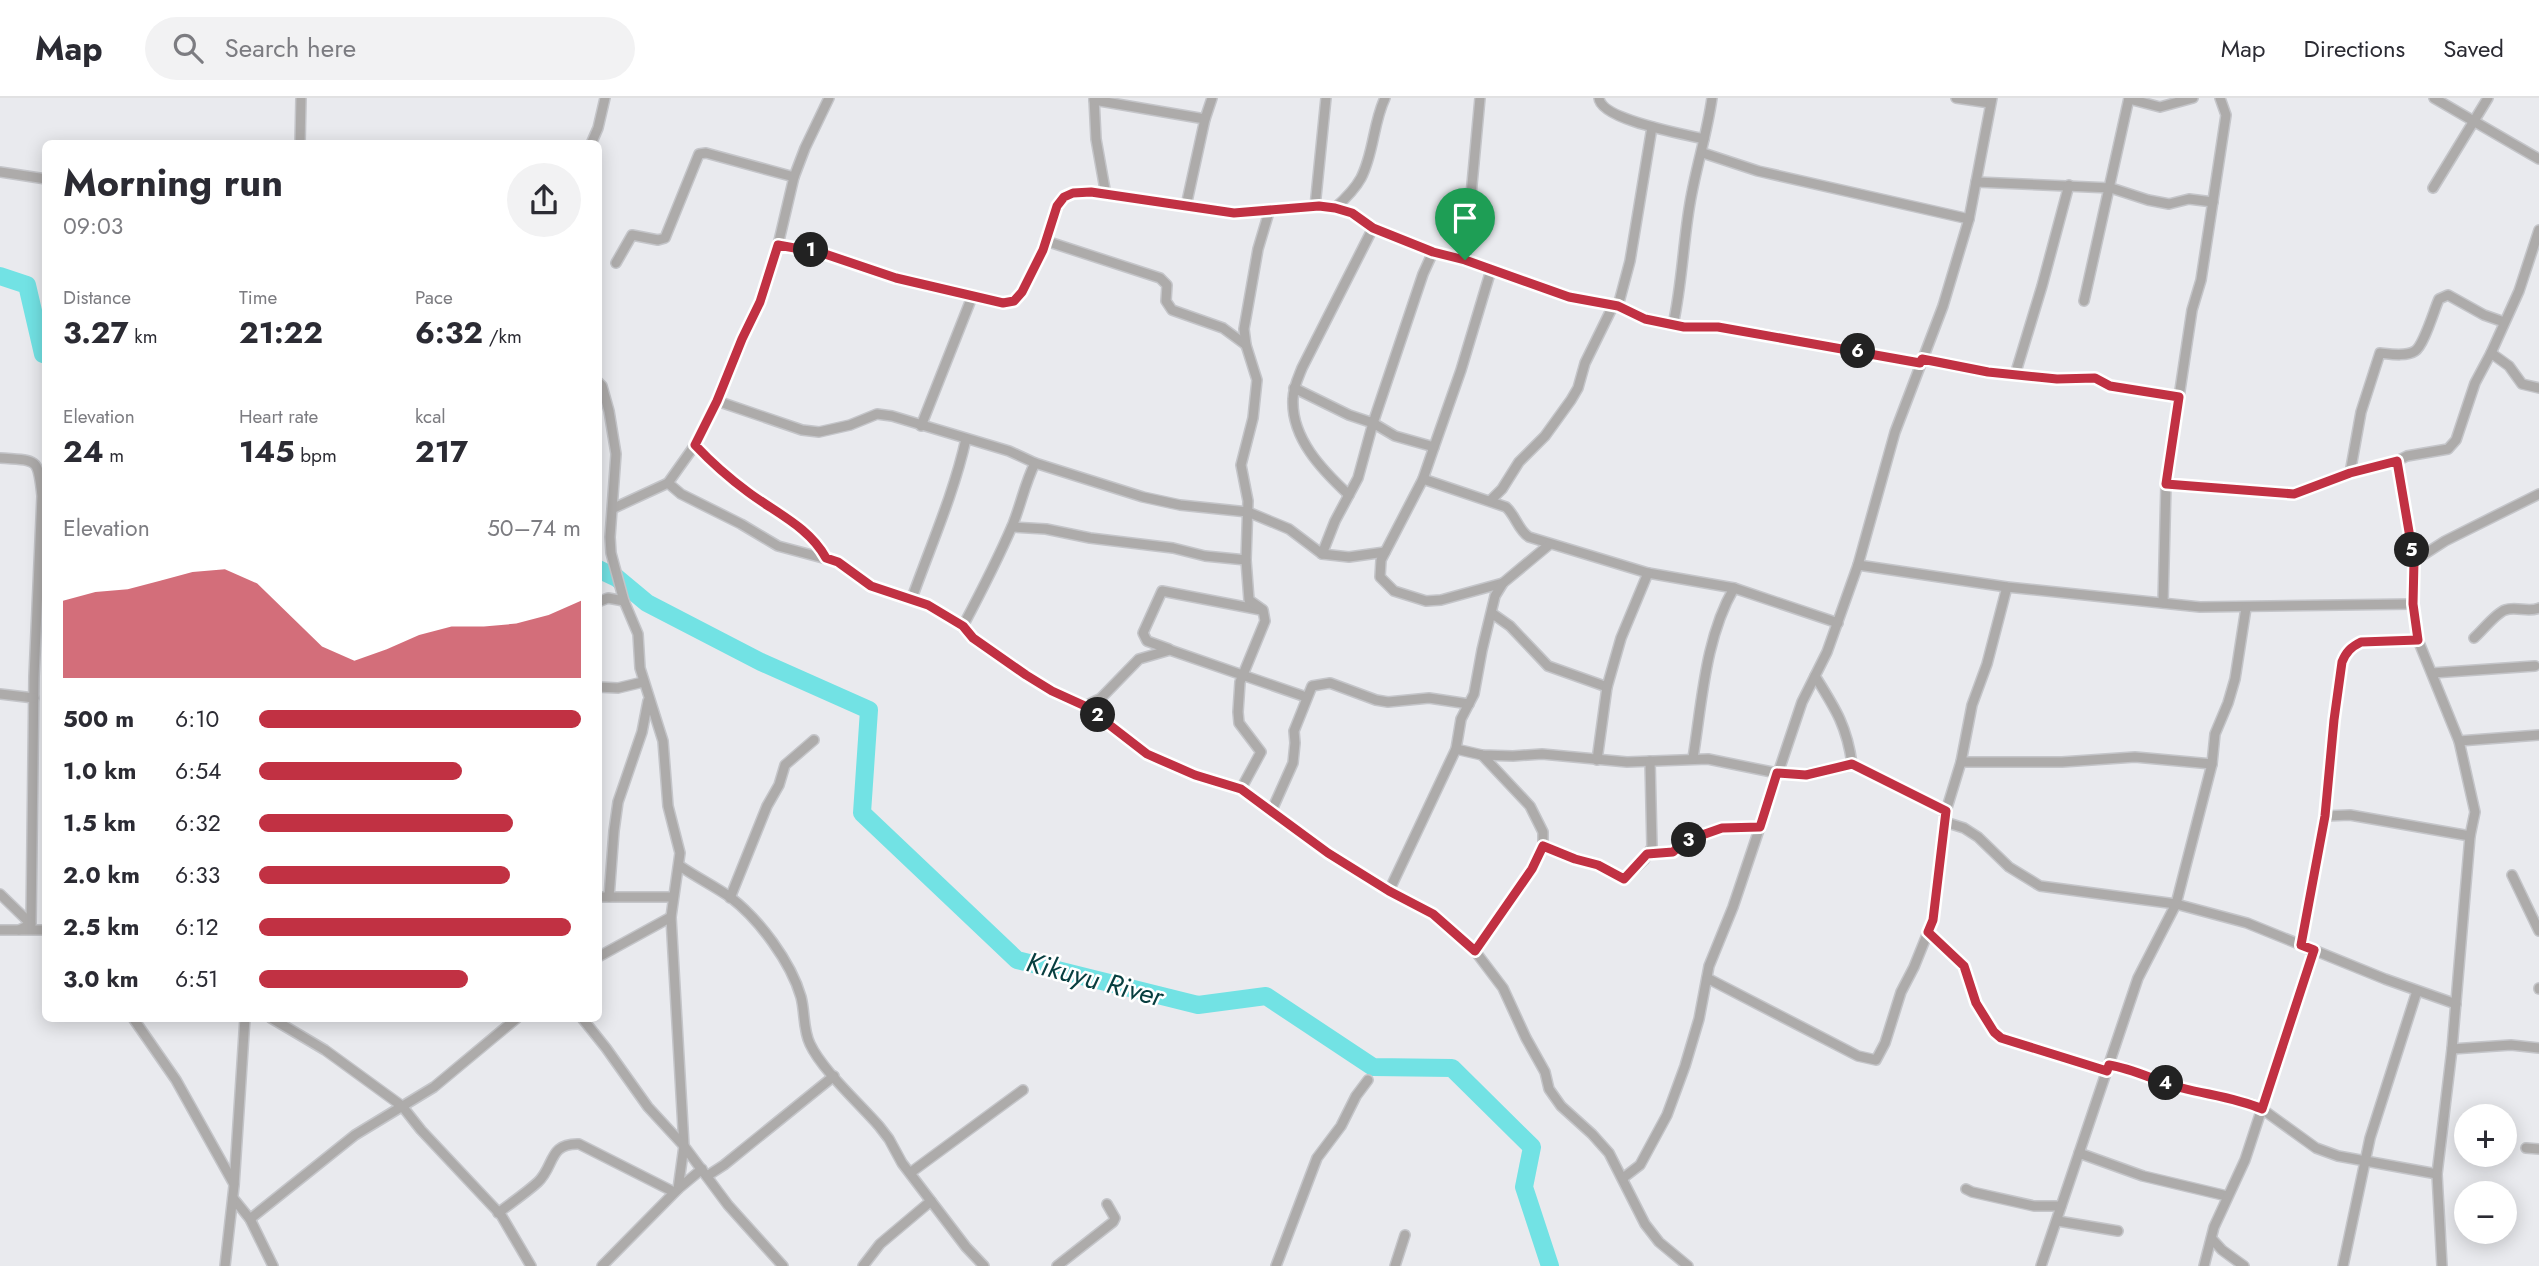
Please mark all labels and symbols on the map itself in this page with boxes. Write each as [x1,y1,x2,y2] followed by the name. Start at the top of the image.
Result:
[1435,188,1495,260] pin
[794,232,828,268] pin: 1
[1840,334,1876,368] pin: 6
[2394,532,2430,568] pin: 5
[1080,698,1116,732] pin: 2
[1672,822,1706,858] pin: 3
[1022,942,1169,1018] water label: Kikuyu River
[2148,1066,2184,1100] pin: 4

